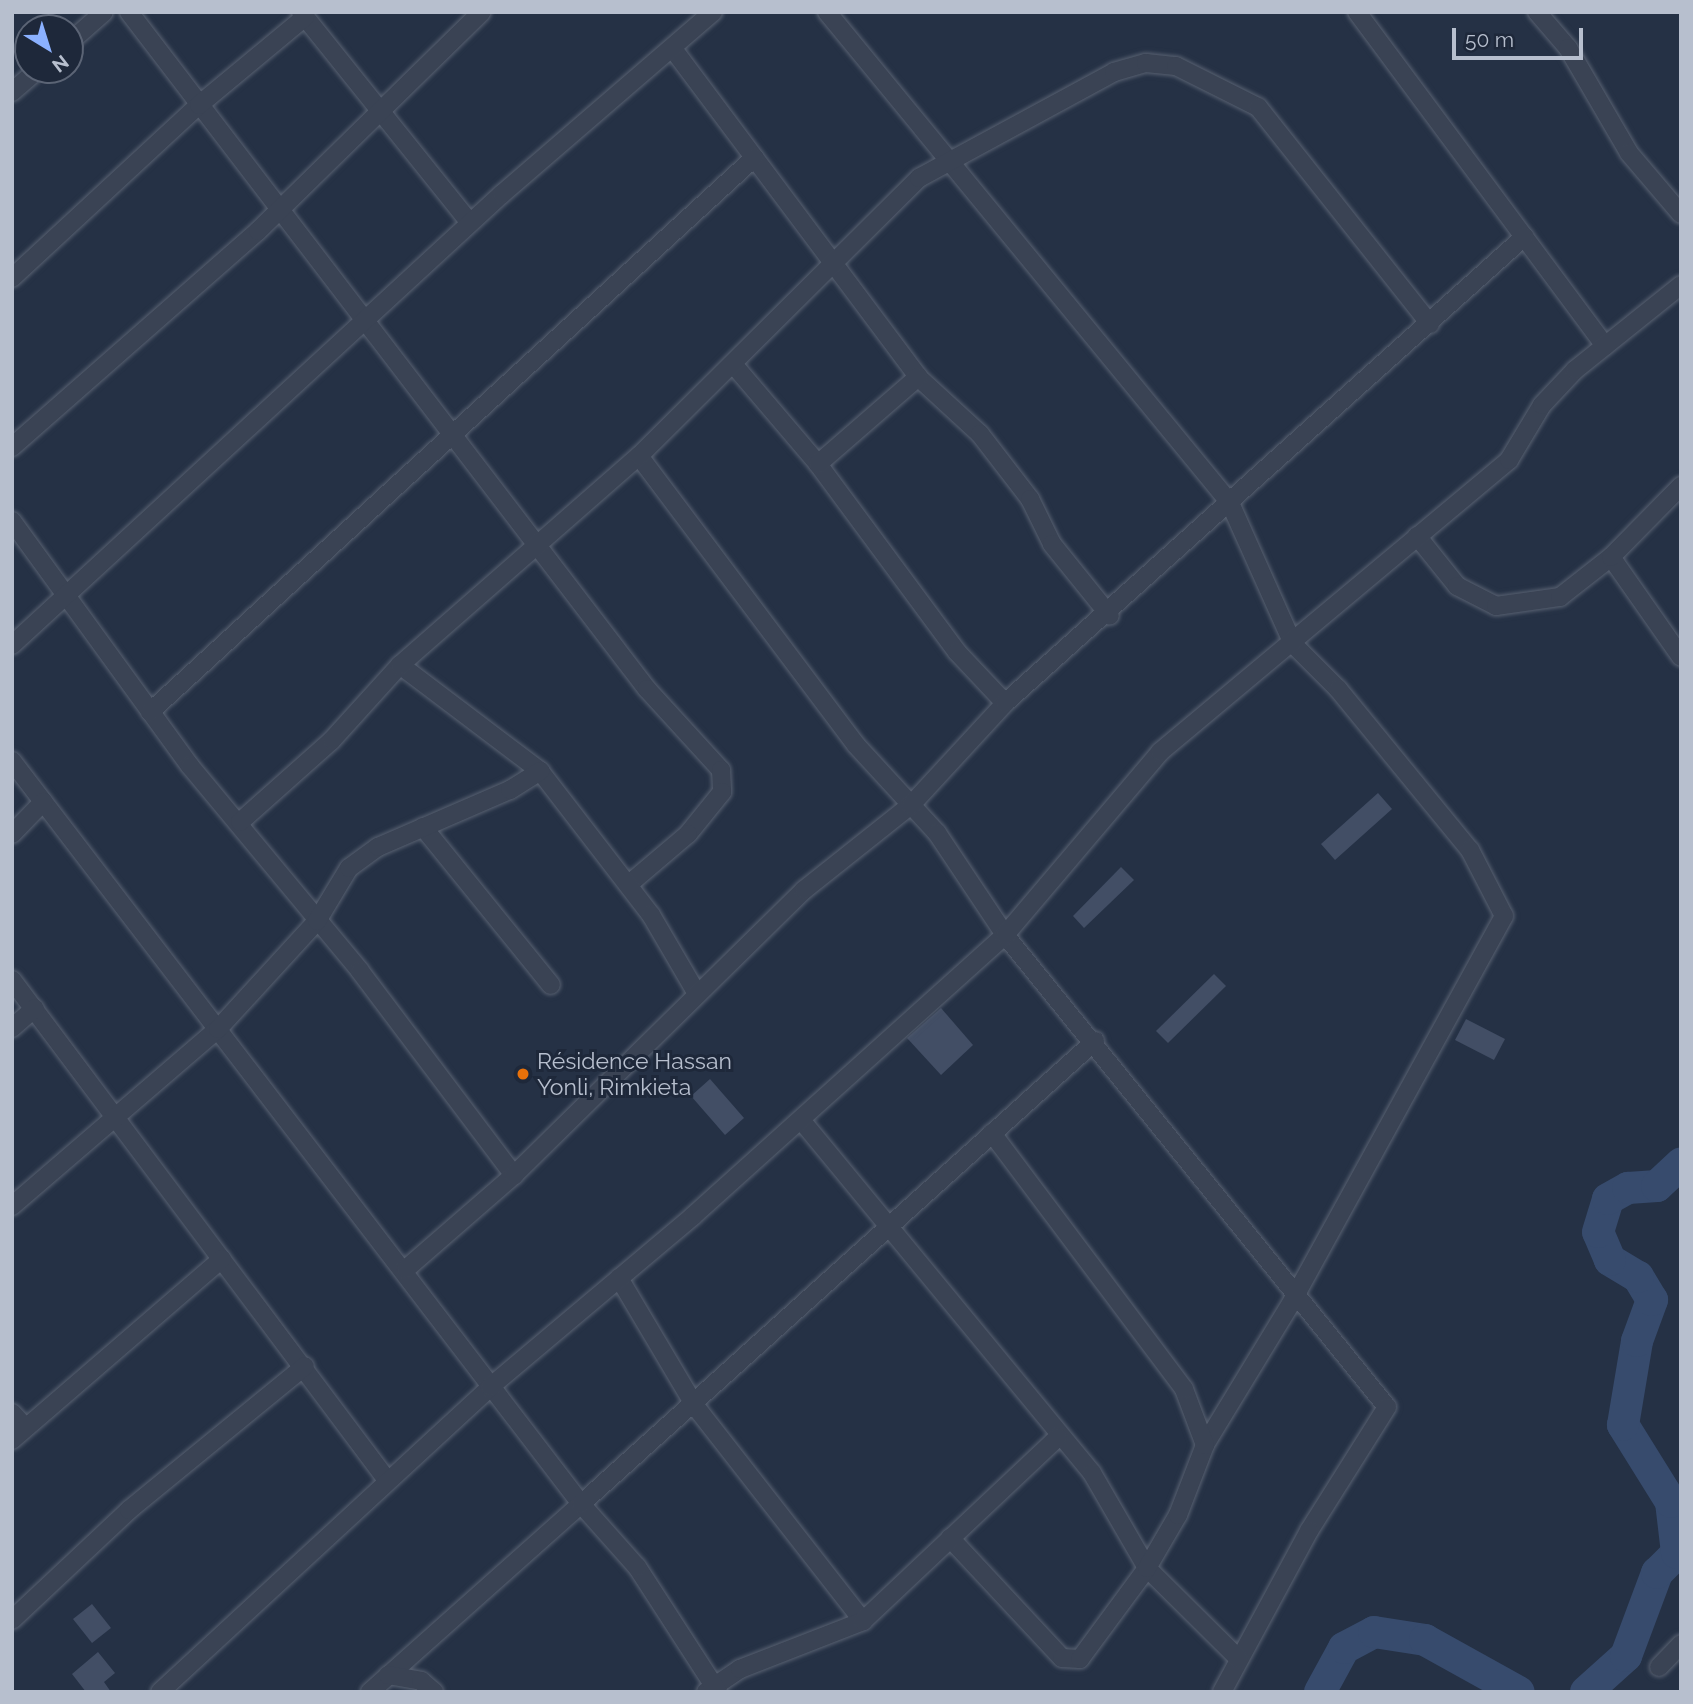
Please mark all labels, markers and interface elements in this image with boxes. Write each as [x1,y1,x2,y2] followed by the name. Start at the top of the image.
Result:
[14,14,84,84] north arrow
[1455,14,1586,58] scale bar
[1465,27,1514,52] text: 50 m
[48,51,73,77] text: N
[537,1047,732,1101] place label: Résidence Hassan Yonli, Rimkieta
[515,1066,531,1082] marker: Résidence Hassan Yonli, Rimkieta

